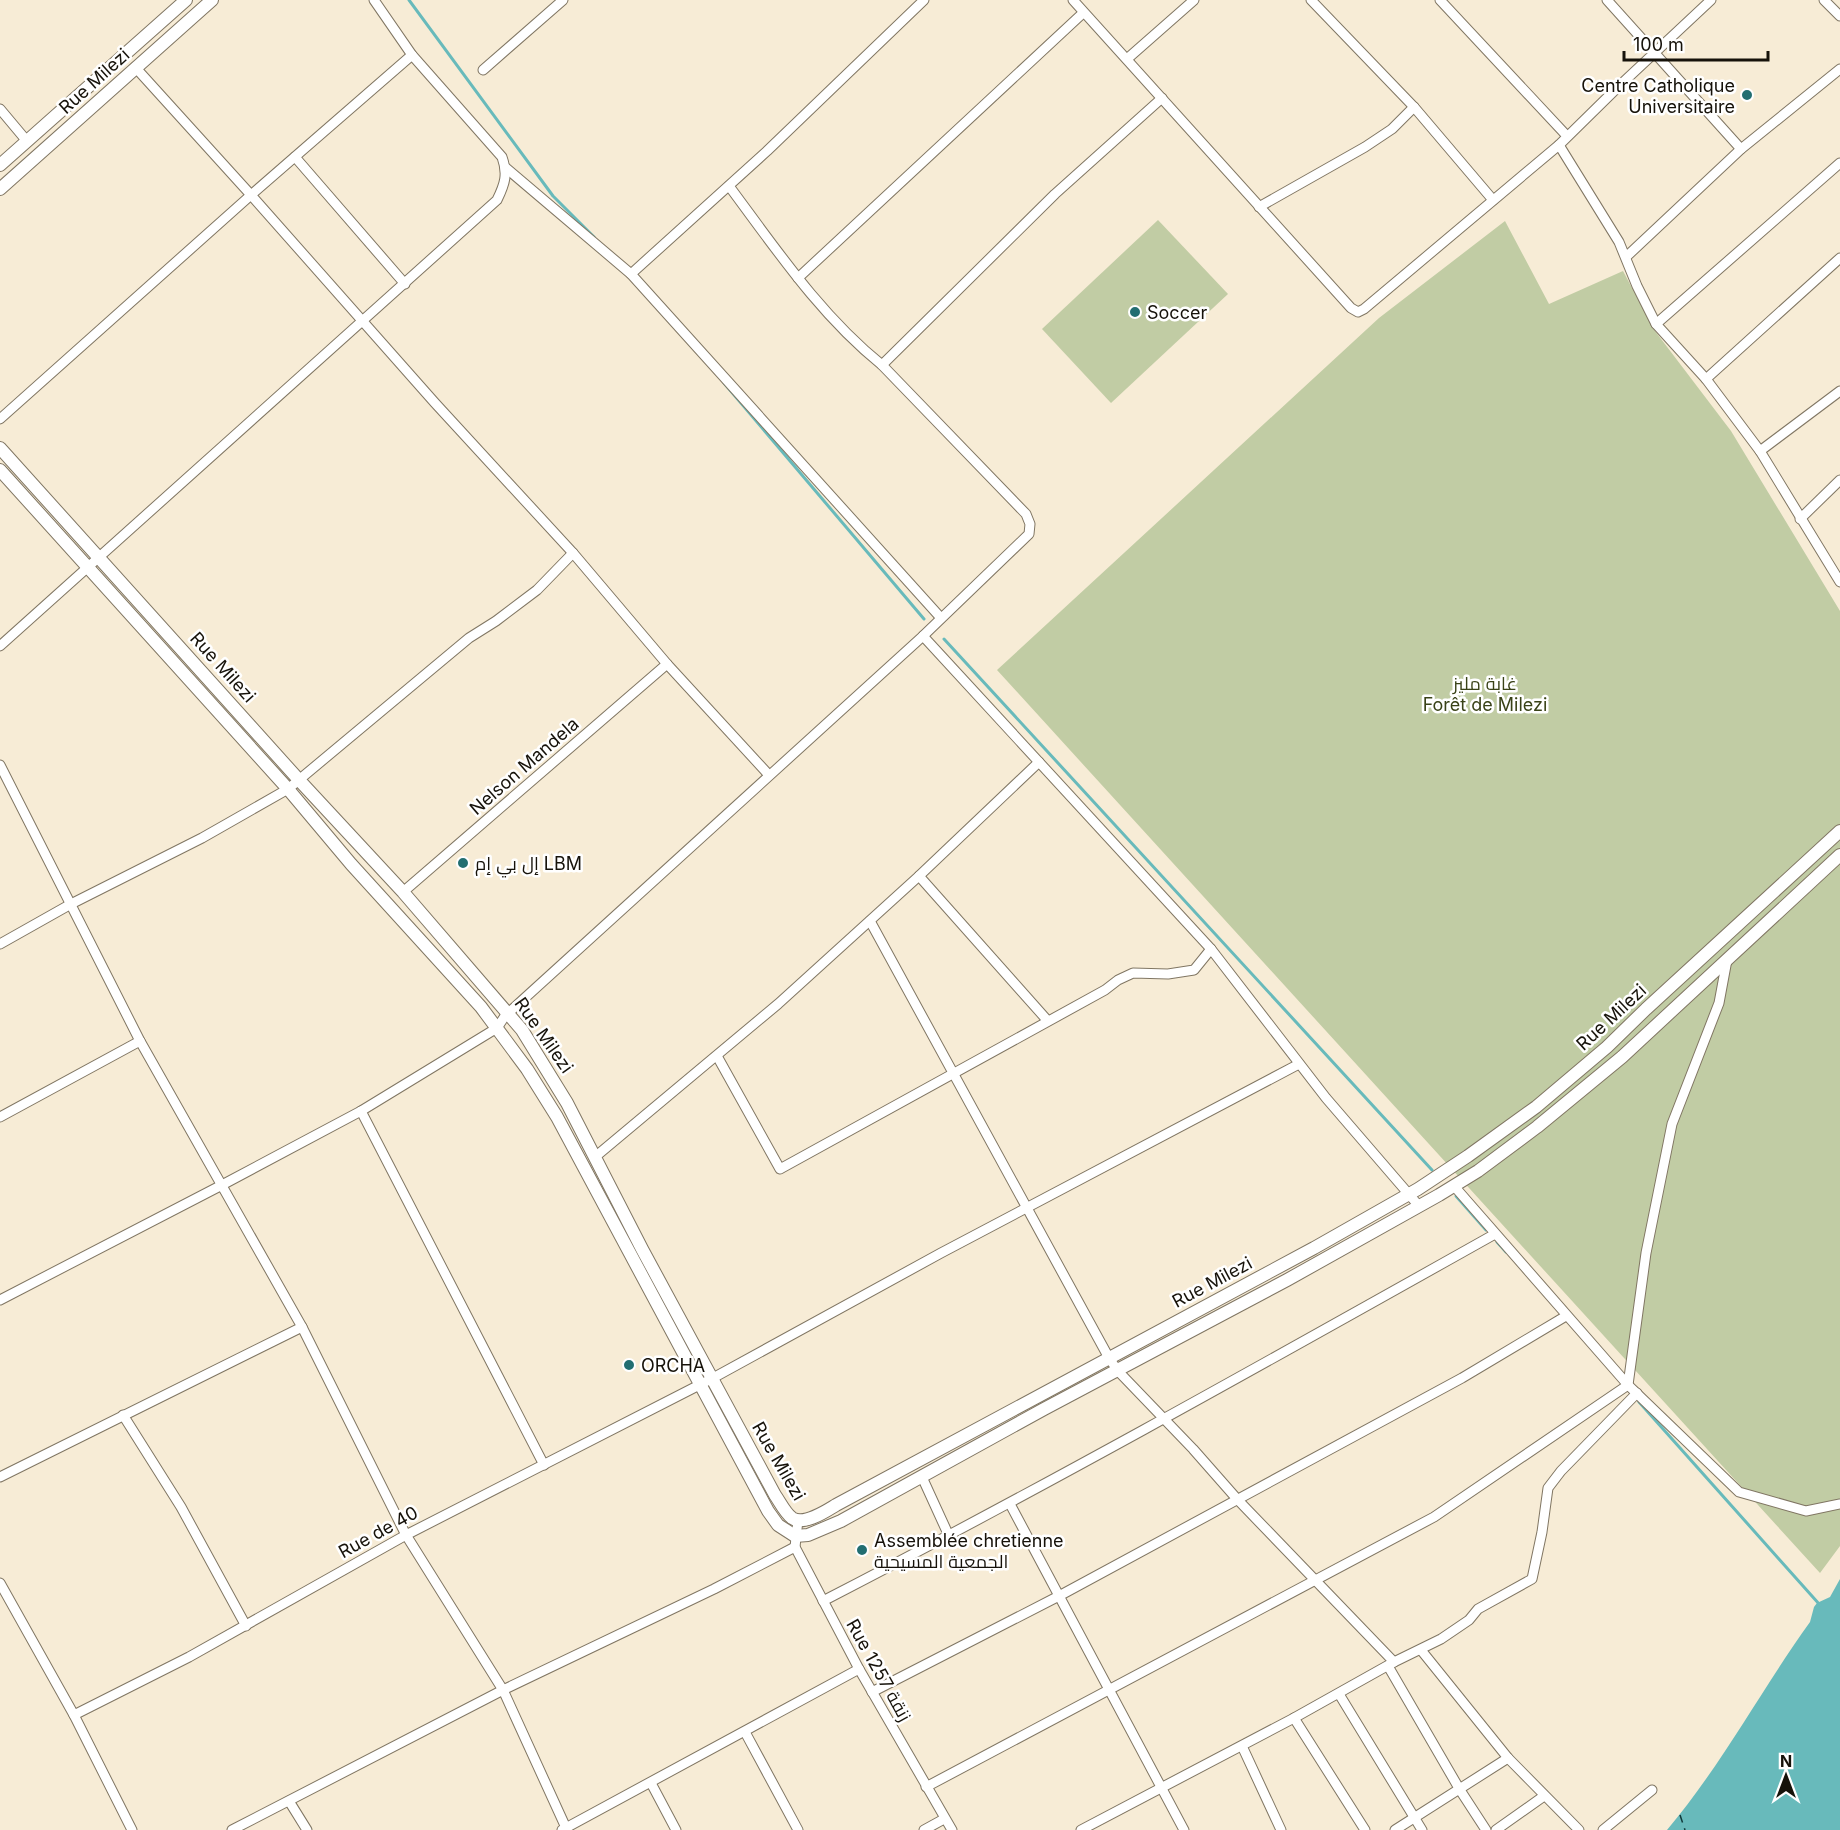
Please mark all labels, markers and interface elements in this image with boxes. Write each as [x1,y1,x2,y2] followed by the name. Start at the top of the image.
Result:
[1624,24,1768,62] scale bar
[1633,34,1684,55] text: 100 m
[55,44,133,118] street label: Rue Milezi
[1581,75,1735,117] place label: Centre Catholique Universitaire
[1740,88,1754,102] marker: Centre Catholique Universitaire
[1147,302,1207,323] place label: Soccer
[1128,305,1142,319] marker: Soccer
[186,628,260,706] street label: Rue Milezi
[1423,673,1547,715] park label: غابة مليز Forêt de Milezi
[465,713,583,819] street label: Nelson Mandela
[475,853,582,878] place label: إل بي إم LBM
[456,856,470,870] marker: إل بي إم LBM
[1572,980,1650,1054] street label: Rue Milezi
[510,993,578,1077] street label: Rue Milezi
[1169,1252,1255,1312] street label: Rue Milezi
[641,1355,705,1376] place label: ORCHA
[622,1358,636,1372] marker: ORCHA
[748,1418,810,1504] street label: Rue Milezi
[335,1502,421,1562] street label: Rue de 40
[874,1530,1064,1572] place label: Assemblée chretienne الجمعية المسيحية
[855,1543,869,1557] marker: Assemblée chretienne الجمعية المسيحية
[841,1615,916,1725] street label: Rue 1257 زنقة
[1756,1746,1816,1806] north arrow
[1780,1751,1792,1771] text: N

